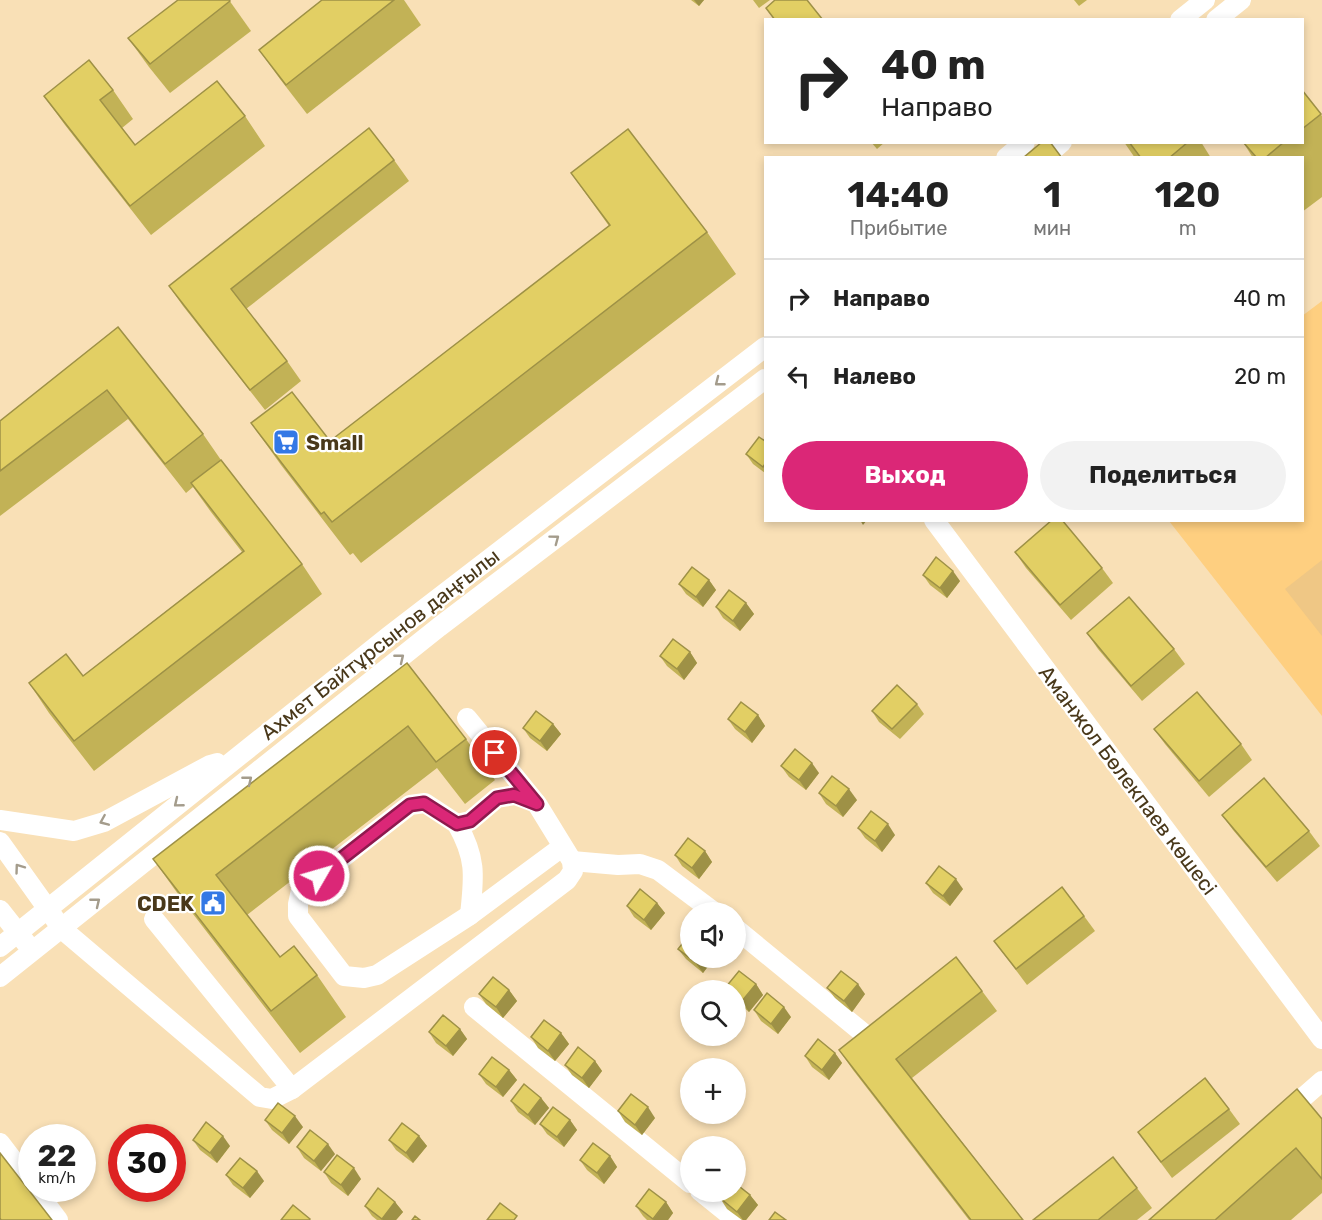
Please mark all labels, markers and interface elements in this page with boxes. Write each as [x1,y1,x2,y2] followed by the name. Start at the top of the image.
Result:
[881,40,986,90] text: 40 m
[782,42,860,120] icon: right
[881,91,993,123] text: Направо
[848,173,950,216] text: 14:40
[1043,173,1061,216] text: 1
[1155,173,1220,216] text: 120
[850,216,947,240] text: Прибытие
[1033,216,1071,240] text: мин
[1179,216,1196,240] text: m
[782,282,815,315] icon: right
[833,285,930,312] text: Направо
[1233,285,1286,312] text: 40 m
[782,360,815,393] icon: left
[833,363,916,390] text: Налево
[1234,363,1286,390] text: 20 m
[714,375,725,386] one-way arrow
[271,427,301,457] supermarket icon: Small
[306,430,364,455] place label: Small
[782,441,1028,510] button: Выход
[1040,441,1286,510] button: Поделиться
[548,536,559,547] one-way arrow
[256,543,504,745] street label: Ахмет Байтұрсынов даңғылы
[393,655,404,666] one-way arrow
[1034,661,1222,899] street label: Аманжол Бөлекпаев көшесі
[469,727,520,778] pin
[478,736,511,769] icon: arrive
[241,777,252,788] one-way arrow
[174,796,185,807] one-way arrow
[99,814,110,826] one-way arrow
[287,844,351,908] position arrow
[15,864,26,875] one-way arrow
[198,888,228,918] public building icon: CDEK
[137,891,194,916] place label: CDEK
[89,898,100,909] one-way arrow
[680,902,746,1202] map controls
[680,902,746,968] button: sound
[680,980,746,1046] button: search
[680,1058,746,1124] button: +
[108,1124,186,1202] speed limit sign: 30
[680,1136,746,1202] button: −
[38,1138,77,1174] text: 22
[38,1169,76,1187] text: km/h

